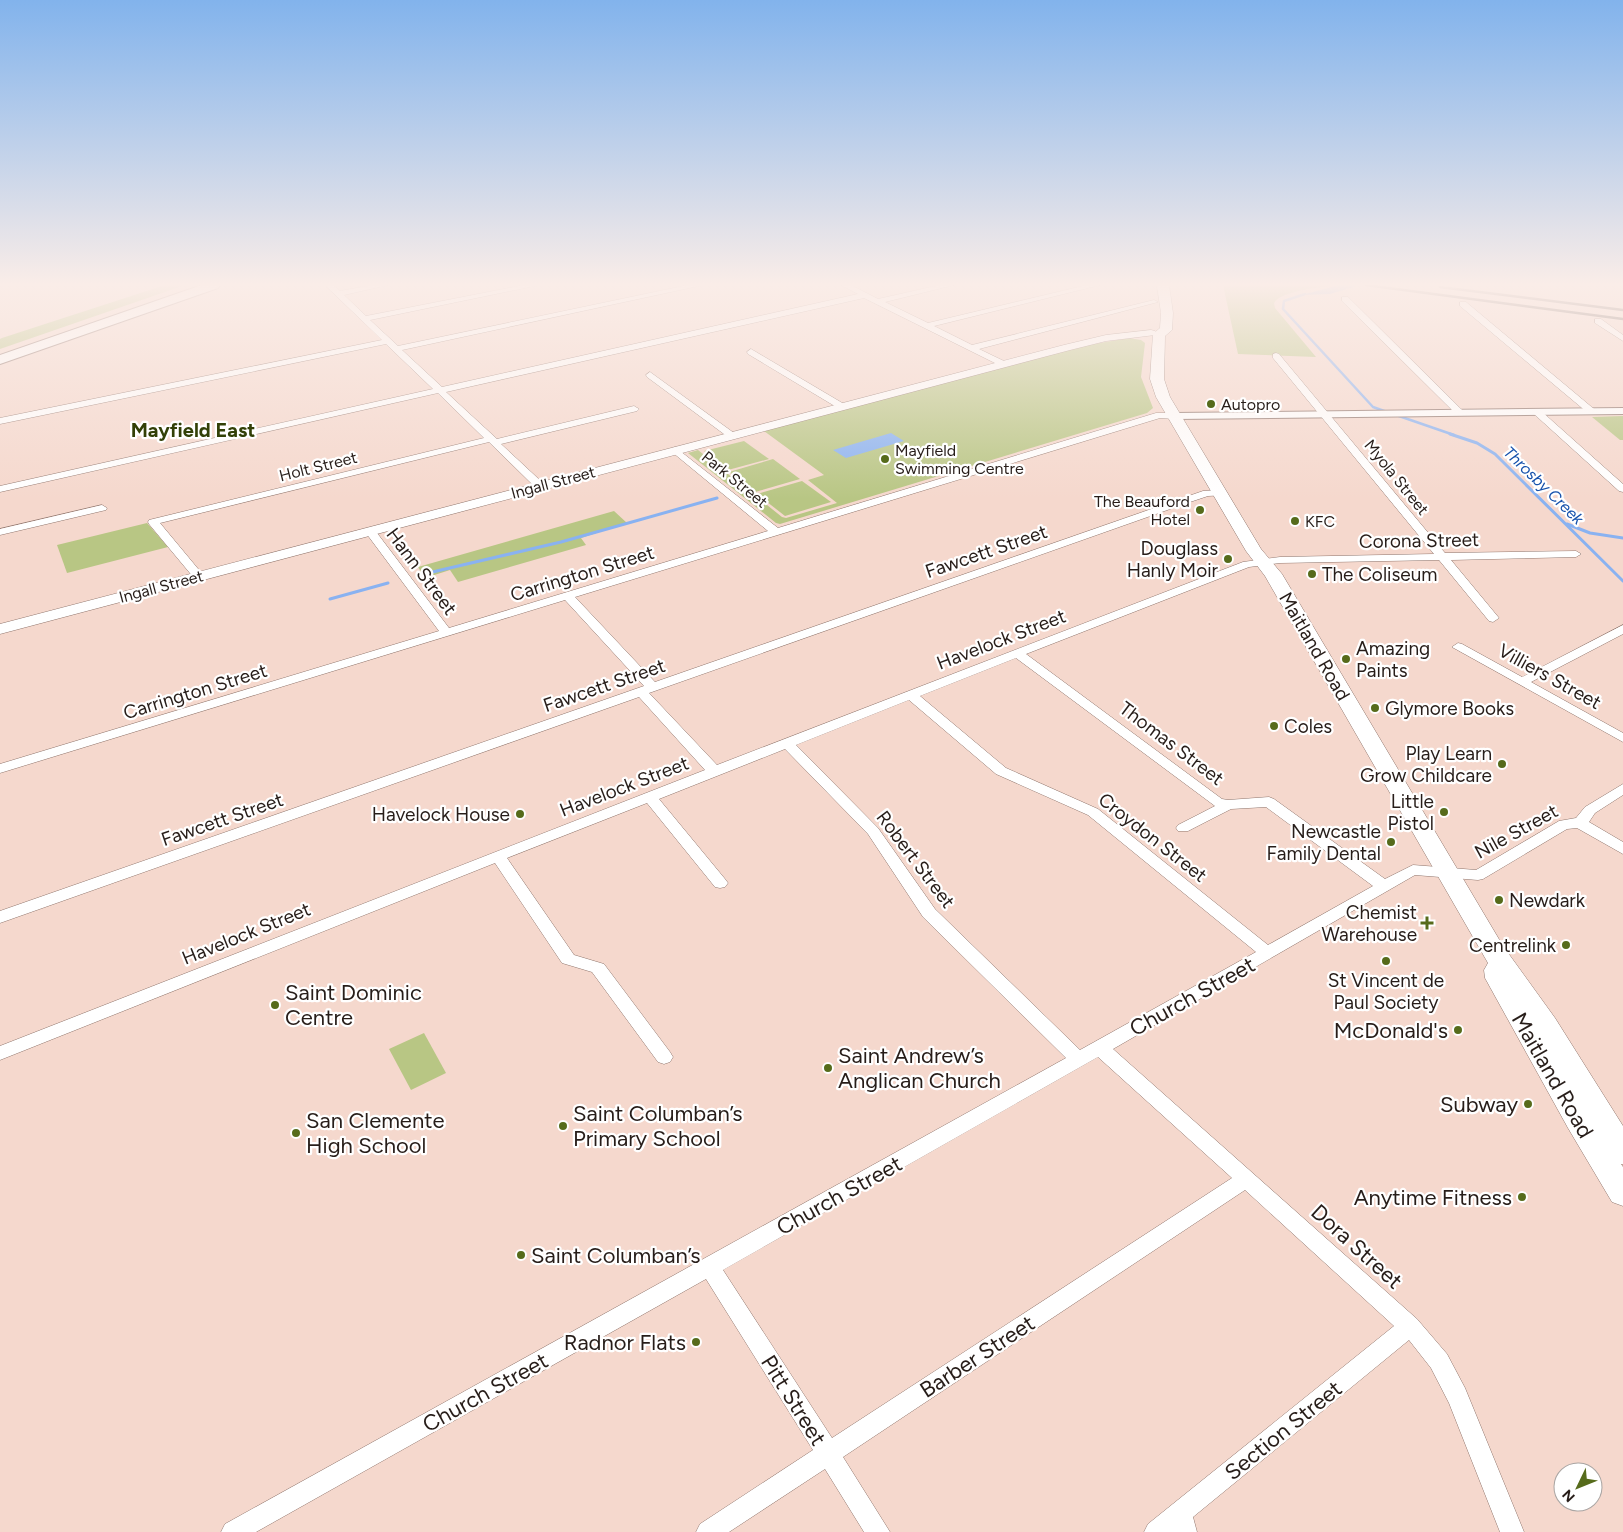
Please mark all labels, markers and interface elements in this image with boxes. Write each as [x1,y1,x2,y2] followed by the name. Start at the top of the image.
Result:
[1221,395,1280,414] place label: Autopro
[1205,398,1217,410] marker: Autopro
[131,418,255,442] district label: Mayfield East
[1360,436,1433,519] street label: Myola Street
[895,441,1024,478] place label: Mayfield Swimming Centre
[1500,442,1588,529] water label: Throsby Creek
[698,447,771,512] street label: Park Street
[277,448,359,485] street label: Holt Street
[879,453,891,465] marker: Mayfield Swimming Centre
[509,462,597,503] street label: Ingall Street
[1094,492,1190,529] place label: The Beauford Hotel
[1194,504,1206,516] marker: The Beauford Hotel
[1305,512,1335,531] place label: KFC
[1289,515,1301,527] marker: KFC
[922,520,1050,583] street label: Fawcett Street
[381,523,462,619] street label: Hann Street
[1359,528,1479,553] street label: Corona Street
[1127,537,1219,582] place label: Douglass Hanly Moir
[508,541,657,606] street label: Carrington Street
[1222,553,1234,565] marker: Douglass Hanly Moir
[1322,563,1437,586] place label: The Coliseum
[117,566,205,607] street label: Ingall Street
[1306,568,1318,580] marker: The Coliseum
[1274,588,1355,705] street label: Maitland Road
[933,604,1069,675] street label: Havelock Street
[1356,637,1430,682] place label: Amazing Paints
[1494,639,1605,714] street label: Villiers Street
[1340,653,1352,665] marker: Amazing Paints
[540,654,668,717] street label: Fawcett Street
[121,659,270,724] street label: Carrington Street
[1115,697,1228,790] street label: Thomas Street
[1385,697,1514,720] place label: Glymore Books
[1369,702,1381,714] marker: Glymore Books
[1284,715,1332,738] place label: Coles
[1268,720,1280,732] marker: Coles
[1360,742,1492,787] place label: Play Learn Grow Childcare
[556,751,692,822] street label: Havelock Street
[1496,758,1508,770] marker: Play Learn Grow Childcare
[158,788,286,851] street label: Fawcett Street
[1094,788,1212,887] street label: Croydon Street
[1387,790,1434,835] place label: Little Pistol
[1471,799,1562,864] street label: Nile Street
[372,803,510,826] place label: Havelock House
[872,806,960,913] street label: Robert Street
[1438,806,1450,818] marker: Little Pistol
[514,808,526,820] marker: Havelock House
[1267,820,1381,865] place label: Newcastle Family Dental
[1385,836,1397,848] marker: Newcastle Family Dental
[1509,889,1586,912] place label: Newdark
[1493,894,1505,906] marker: Newdark
[179,897,314,970] street label: Havelock Street
[1322,901,1417,946] place label: Chemist Warehouse
[1421,917,1433,929] marker: Chemist Warehouse
[1469,934,1557,957] place label: Centrelink
[1560,939,1572,951] marker: Centrelink
[1125,951,1260,1042] street label: Church Street
[1380,955,1392,967] marker: St Vincent de Paul Society
[1328,969,1444,1014] place label: St Vincent de Paul Society
[285,979,422,1031] place label: Saint Dominic Centre
[269,999,281,1011] marker: Saint Dominic Centre
[1506,1008,1599,1143] street label: Maitland Road
[1334,1017,1448,1044] place label: McDonald's
[1452,1024,1464,1036] marker: McDonald's
[838,1042,1001,1094] place label: Saint Andrew’s Anglican Church
[822,1062,834,1074] marker: Saint Andrew’s Anglican Church
[1440,1091,1518,1118] place label: Subway
[1522,1098,1534,1110] marker: Subway
[573,1100,742,1152] place label: Saint Columban’s Primary School
[306,1107,444,1159] place label: San Clemente High School
[557,1120,569,1132] marker: Saint Columban’s Primary School
[290,1127,302,1139] marker: San Clemente High School
[772,1150,907,1241] street label: Church Street
[1354,1184,1512,1211] place label: Anytime Fitness
[1516,1191,1528,1203] marker: Anytime Fitness
[1305,1198,1408,1294] street label: Dora Street
[531,1242,700,1269] place label: Saint Columban’s
[515,1249,527,1261] marker: Saint Columban’s
[915,1309,1040,1404] street label: Barber Street
[564,1329,686,1356] place label: Radnor Flats
[690,1336,702,1348] marker: Radnor Flats
[418,1347,553,1438] street label: Church Street
[755,1350,832,1450] street label: Pitt Street
[1219,1375,1347,1486] street label: Section Street
[1553,1462,1603,1512] north arrow
[1559,1486,1579,1505] text: N

